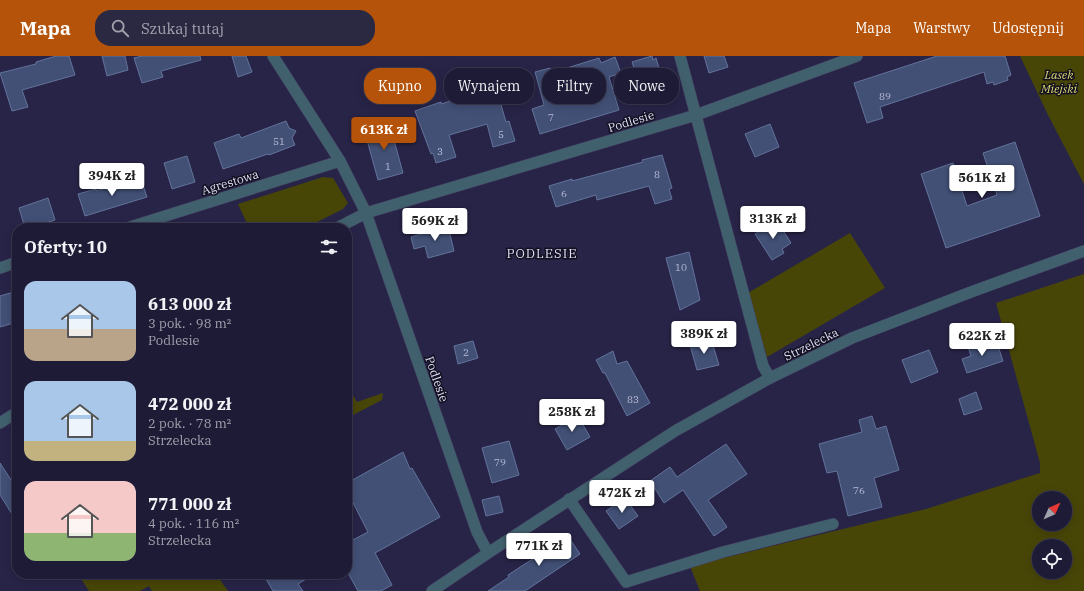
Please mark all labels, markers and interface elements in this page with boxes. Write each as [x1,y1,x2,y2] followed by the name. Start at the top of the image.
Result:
[95,10,375,46] search box
[20,16,71,40] text: Mapa
[109,17,131,39] icon: search
[141,19,224,38] text: Szukaj tutaj
[855,19,891,37] text: Mapa
[913,19,970,37] text: Warstwy
[992,19,1064,37] text: Udostępnij
[1040,67,1077,96] park label: Lasek Miejski
[364,68,436,104] chip: Kupno
[444,68,534,104] chip: Wynajem
[542,68,606,104] chip: Filtry
[614,68,679,104] chip: Nowe
[879,90,891,103] house number: 89
[606,107,656,135] street label: Podlesie
[548,111,554,124] house number: 7
[347,117,421,151] pin: 613K zł
[360,121,408,138] text: 613K zł
[498,128,504,141] house number: 5
[273,135,285,148] house number: 51
[437,145,443,158] house number: 3
[385,160,391,173] house number: 1
[75,163,149,197] pin: 394K zł
[945,165,1019,199] pin: 561K zł
[200,166,261,198] street label: Agrestowa
[88,167,136,184] text: 394K zł
[654,168,660,181] house number: 8
[958,169,1006,186] text: 561K zł
[561,187,567,200] house number: 6
[736,206,810,240] pin: 313K zł
[398,208,472,242] pin: 569K zł
[749,210,797,227] text: 313K zł
[411,212,459,229] text: 569K zł
[24,236,107,258] text: Oferty: 10
[318,236,340,258] icon: filters
[506,245,578,262] district label: PODLESIE
[675,261,687,274] house number: 10
[148,293,232,315] text: 613 000 zł
[56,297,104,345] icon: home
[148,315,231,332] text: 3 pok. · 98 m²
[667,321,741,355] pin: 389K zł
[945,323,1019,357] pin: 622K zł
[781,324,841,364] street label: Strzelecka
[680,325,728,342] text: 389K zł
[958,327,1006,344] text: 622K zł
[148,332,200,349] text: Podlesie
[463,346,469,359] house number: 2
[422,354,452,404] street label: Podlesie
[148,393,232,415] text: 472 000 zł
[627,393,639,406] house number: 83
[56,397,104,445] icon: home
[535,399,609,433] pin: 258K zł
[548,403,596,420] text: 258K zł
[148,415,231,432] text: 2 pok. · 78 m²
[148,432,212,449] text: Strzelecka
[494,456,506,469] house number: 79
[585,480,659,514] pin: 472K zł
[598,484,646,501] text: 472K zł
[853,484,865,497] house number: 76
[1032,491,1072,531] north arrow
[1032,491,1072,579] map controls
[148,493,232,515] text: 771 000 zł
[56,497,104,545] icon: home
[148,515,239,532] text: 4 pok. · 116 m²
[148,532,212,549] text: Strzelecka
[502,533,576,567] pin: 771K zł
[515,537,563,554] text: 771K zł
[1032,539,1072,579] button: locate

